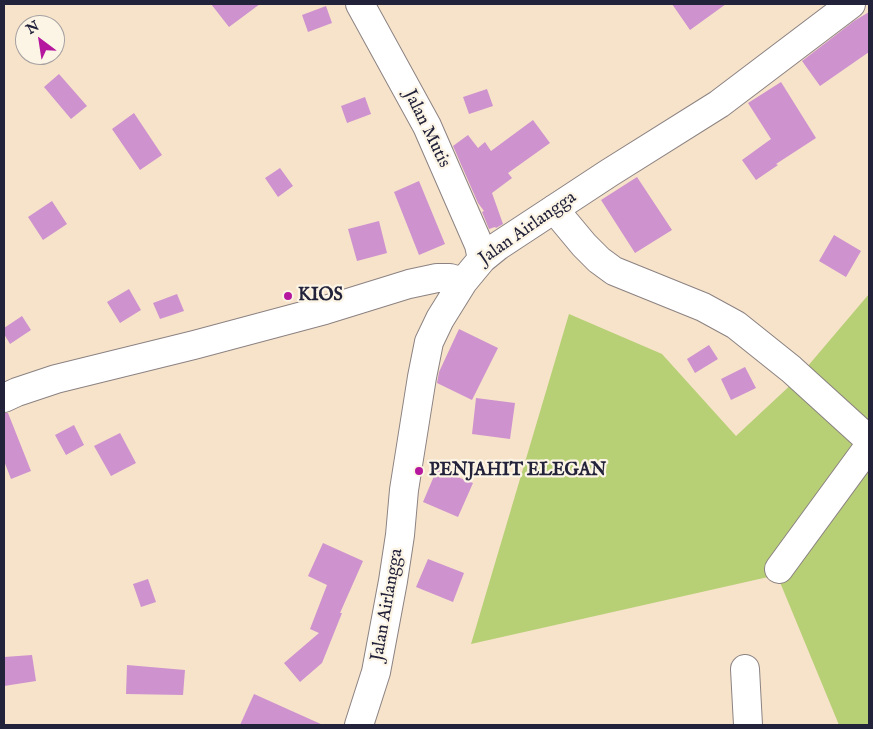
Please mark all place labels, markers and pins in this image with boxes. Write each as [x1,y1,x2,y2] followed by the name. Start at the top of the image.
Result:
[298,285,343,307] place label: KIOS
[282,290,294,302] marker: KIOS
[429,460,606,482] place label: PENJAHIT ELEGAN
[413,465,425,477] marker: PENJAHIT ELEGAN

